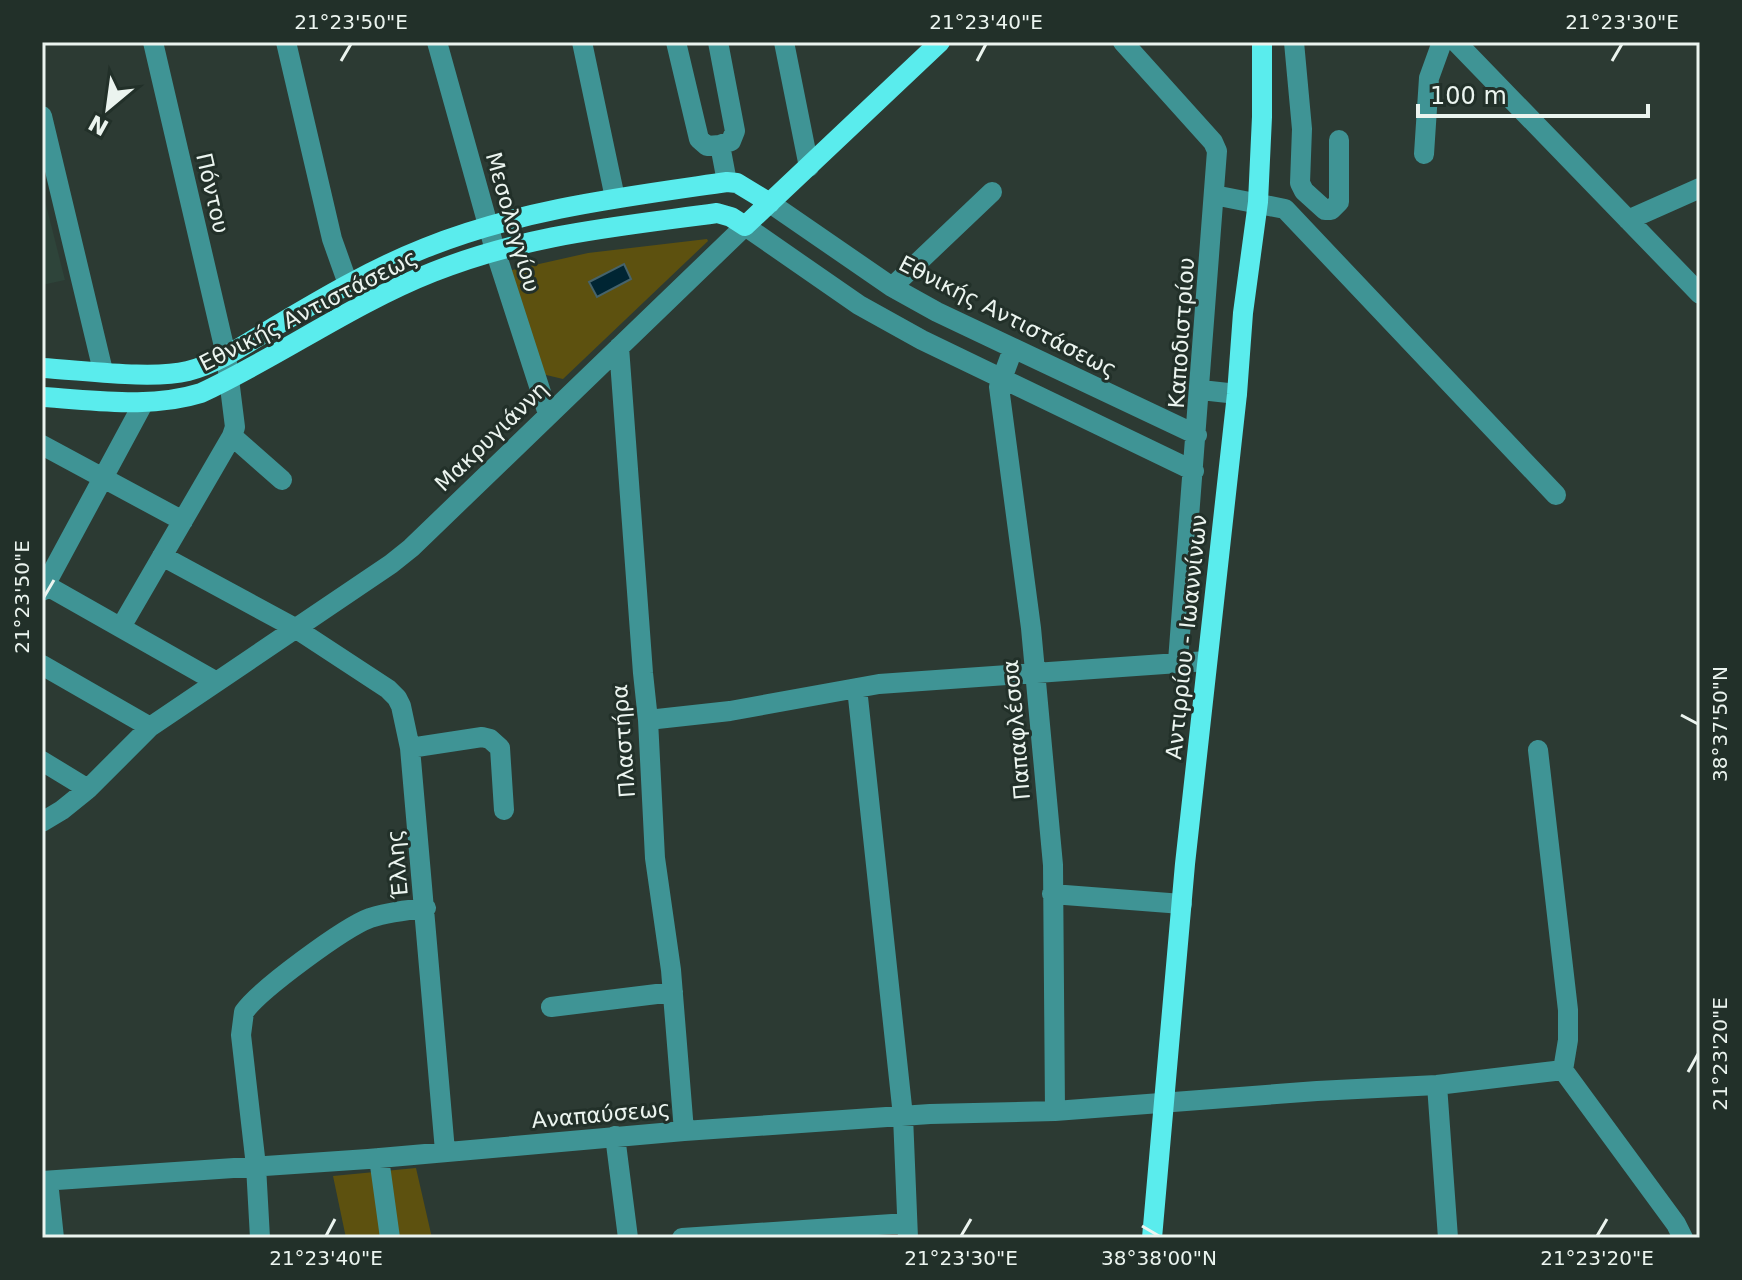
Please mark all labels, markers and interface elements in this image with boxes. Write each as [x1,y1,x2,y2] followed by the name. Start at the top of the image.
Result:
[294,10,408,34] text: 21°23'50"E
[929,10,1043,34] text: 21°23'40"E
[1565,10,1679,34] text: 21°23'30"E
[68,68,148,148] north arrow
[1418,68,1648,118] scale bar
[1430,82,1507,110] text: 100 m
[84,110,113,140] text: N
[481,149,544,295] street label: Μεσολογγίου
[191,150,234,236] street label: Πόντου
[195,245,421,376] street label: Εθνικής Αντιστάσεως
[895,251,1121,382] street label: Εθνικής Αντιστάσεως
[1164,257,1199,409] street label: Καποδιστρίου
[430,376,553,496] street label: Μακρυγιάννη
[1161,513,1212,761] street label: Αντιρρίου - Ιωαννίνων
[10,540,34,654] text: 21°23'50"E
[998,659,1035,801] street label: Παπαφλέσσα
[1708,666,1732,782] text: 38°37'50"N
[607,683,640,799] street label: Πλαστήρα
[382,828,413,901] street label: Έλλης
[1708,997,1732,1111] text: 21°23'20"E
[530,1096,672,1133] street label: Αναπαύσεως
[269,1246,383,1270] text: 21°23'40"E
[904,1246,1018,1270] text: 21°23'30"E
[1101,1246,1217,1270] text: 38°38'00"N
[1540,1246,1654,1270] text: 21°23'20"E

